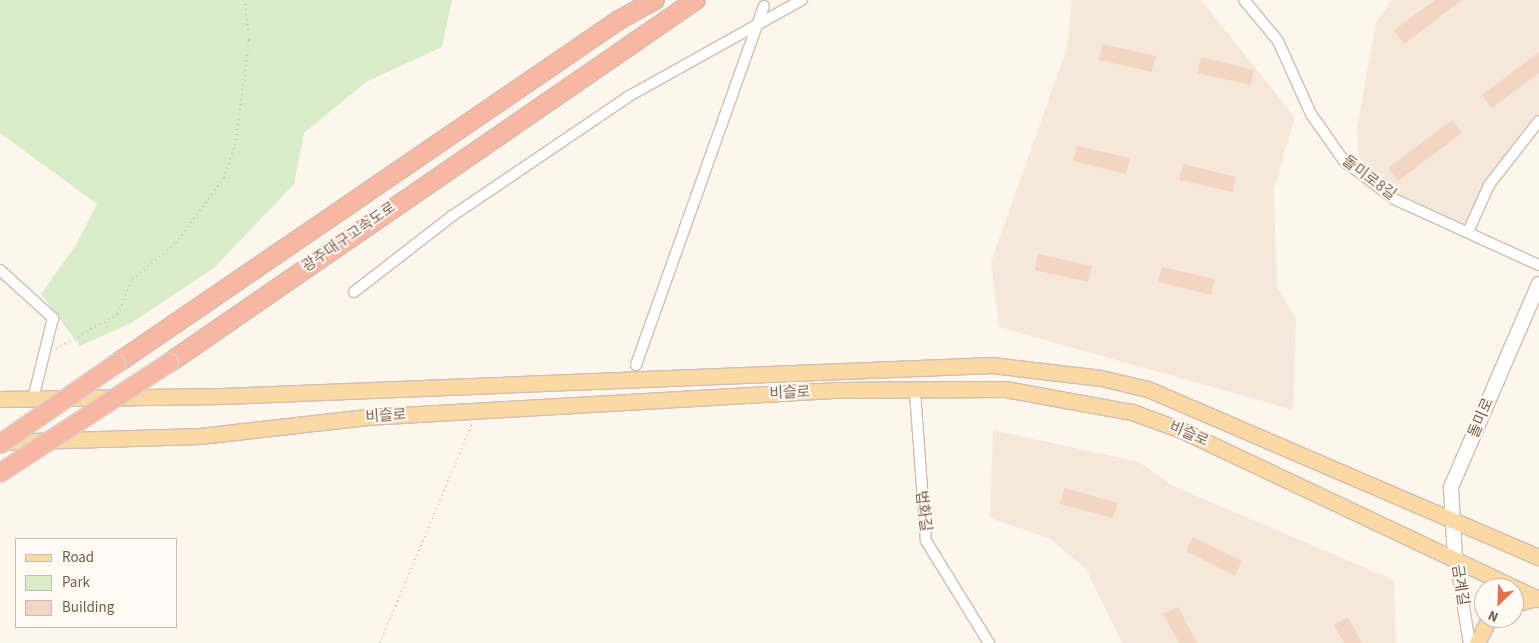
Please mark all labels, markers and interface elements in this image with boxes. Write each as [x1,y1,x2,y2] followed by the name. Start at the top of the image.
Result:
[1339,152,1399,204] street label: 돌미로8길
[299,198,399,276] street label: 광주대구고속도로
[769,383,811,403] street label: 비슬로
[1465,395,1497,441] street label: 돌미로
[365,406,407,426] street label: 비슬로
[1166,418,1212,450] street label: 비슬로
[912,489,934,533] street label: 법화길
[15,538,178,628] legend
[62,547,94,568] text: Road
[1448,563,1472,607] street label: 금계길
[62,572,90,593] text: Park
[1474,578,1524,628] north arrow
[62,597,114,618] text: Building
[1485,605,1502,627] text: N

